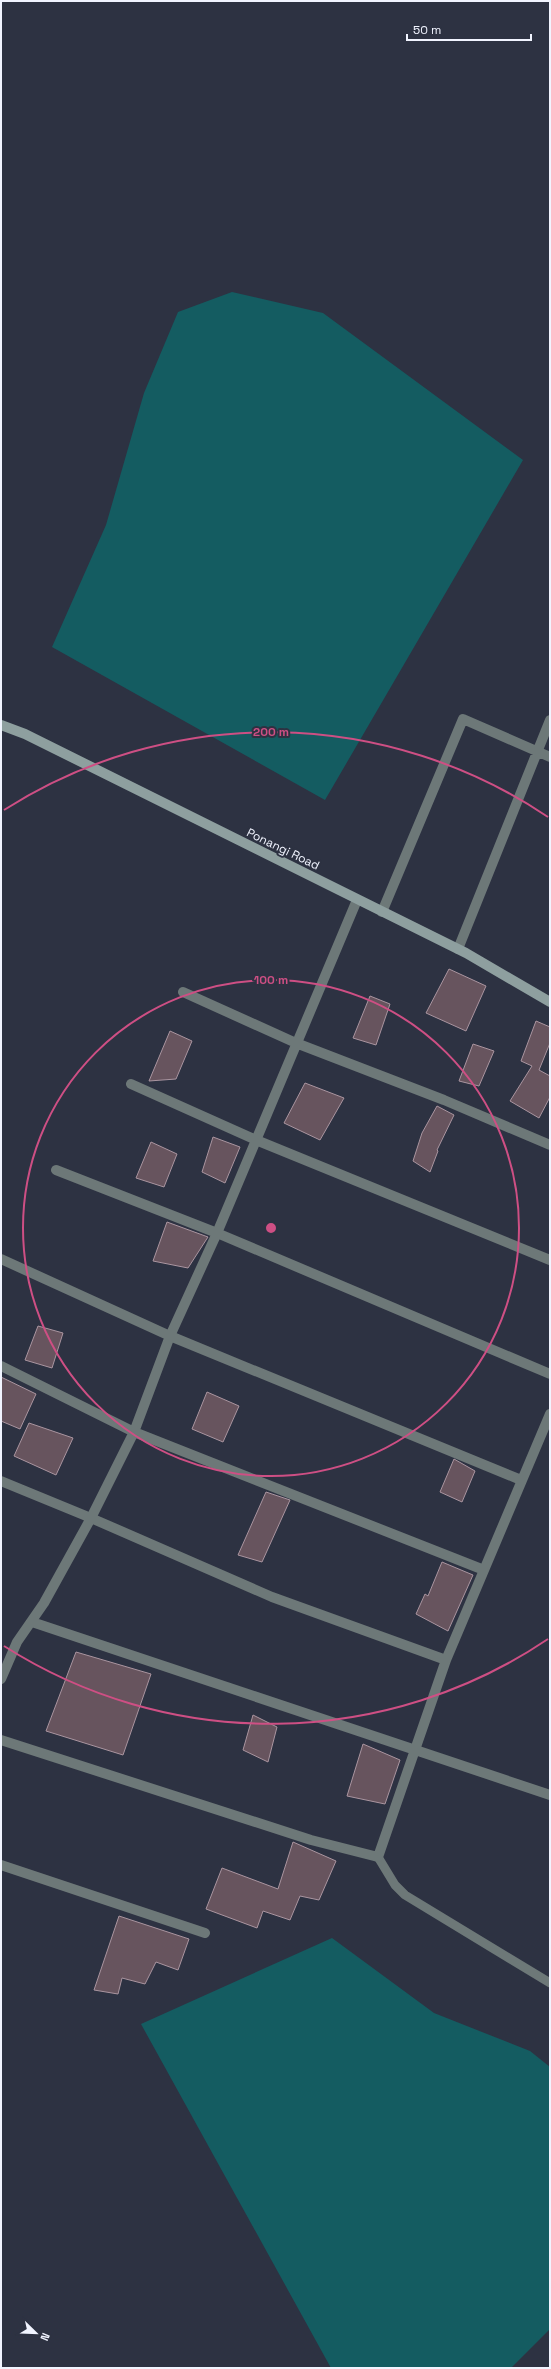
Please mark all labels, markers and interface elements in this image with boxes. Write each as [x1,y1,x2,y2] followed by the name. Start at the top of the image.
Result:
[407,16,531,42] scale bar
[413,22,441,38] text: 50 m
[253,724,289,740] text: 200 m
[244,824,322,874] street label: Ponangi Road
[254,972,288,988] text: 100 m
[264,1221,278,1235] centre of rings
[16,2313,56,2353] north arrow
[37,2331,53,2343] text: N

